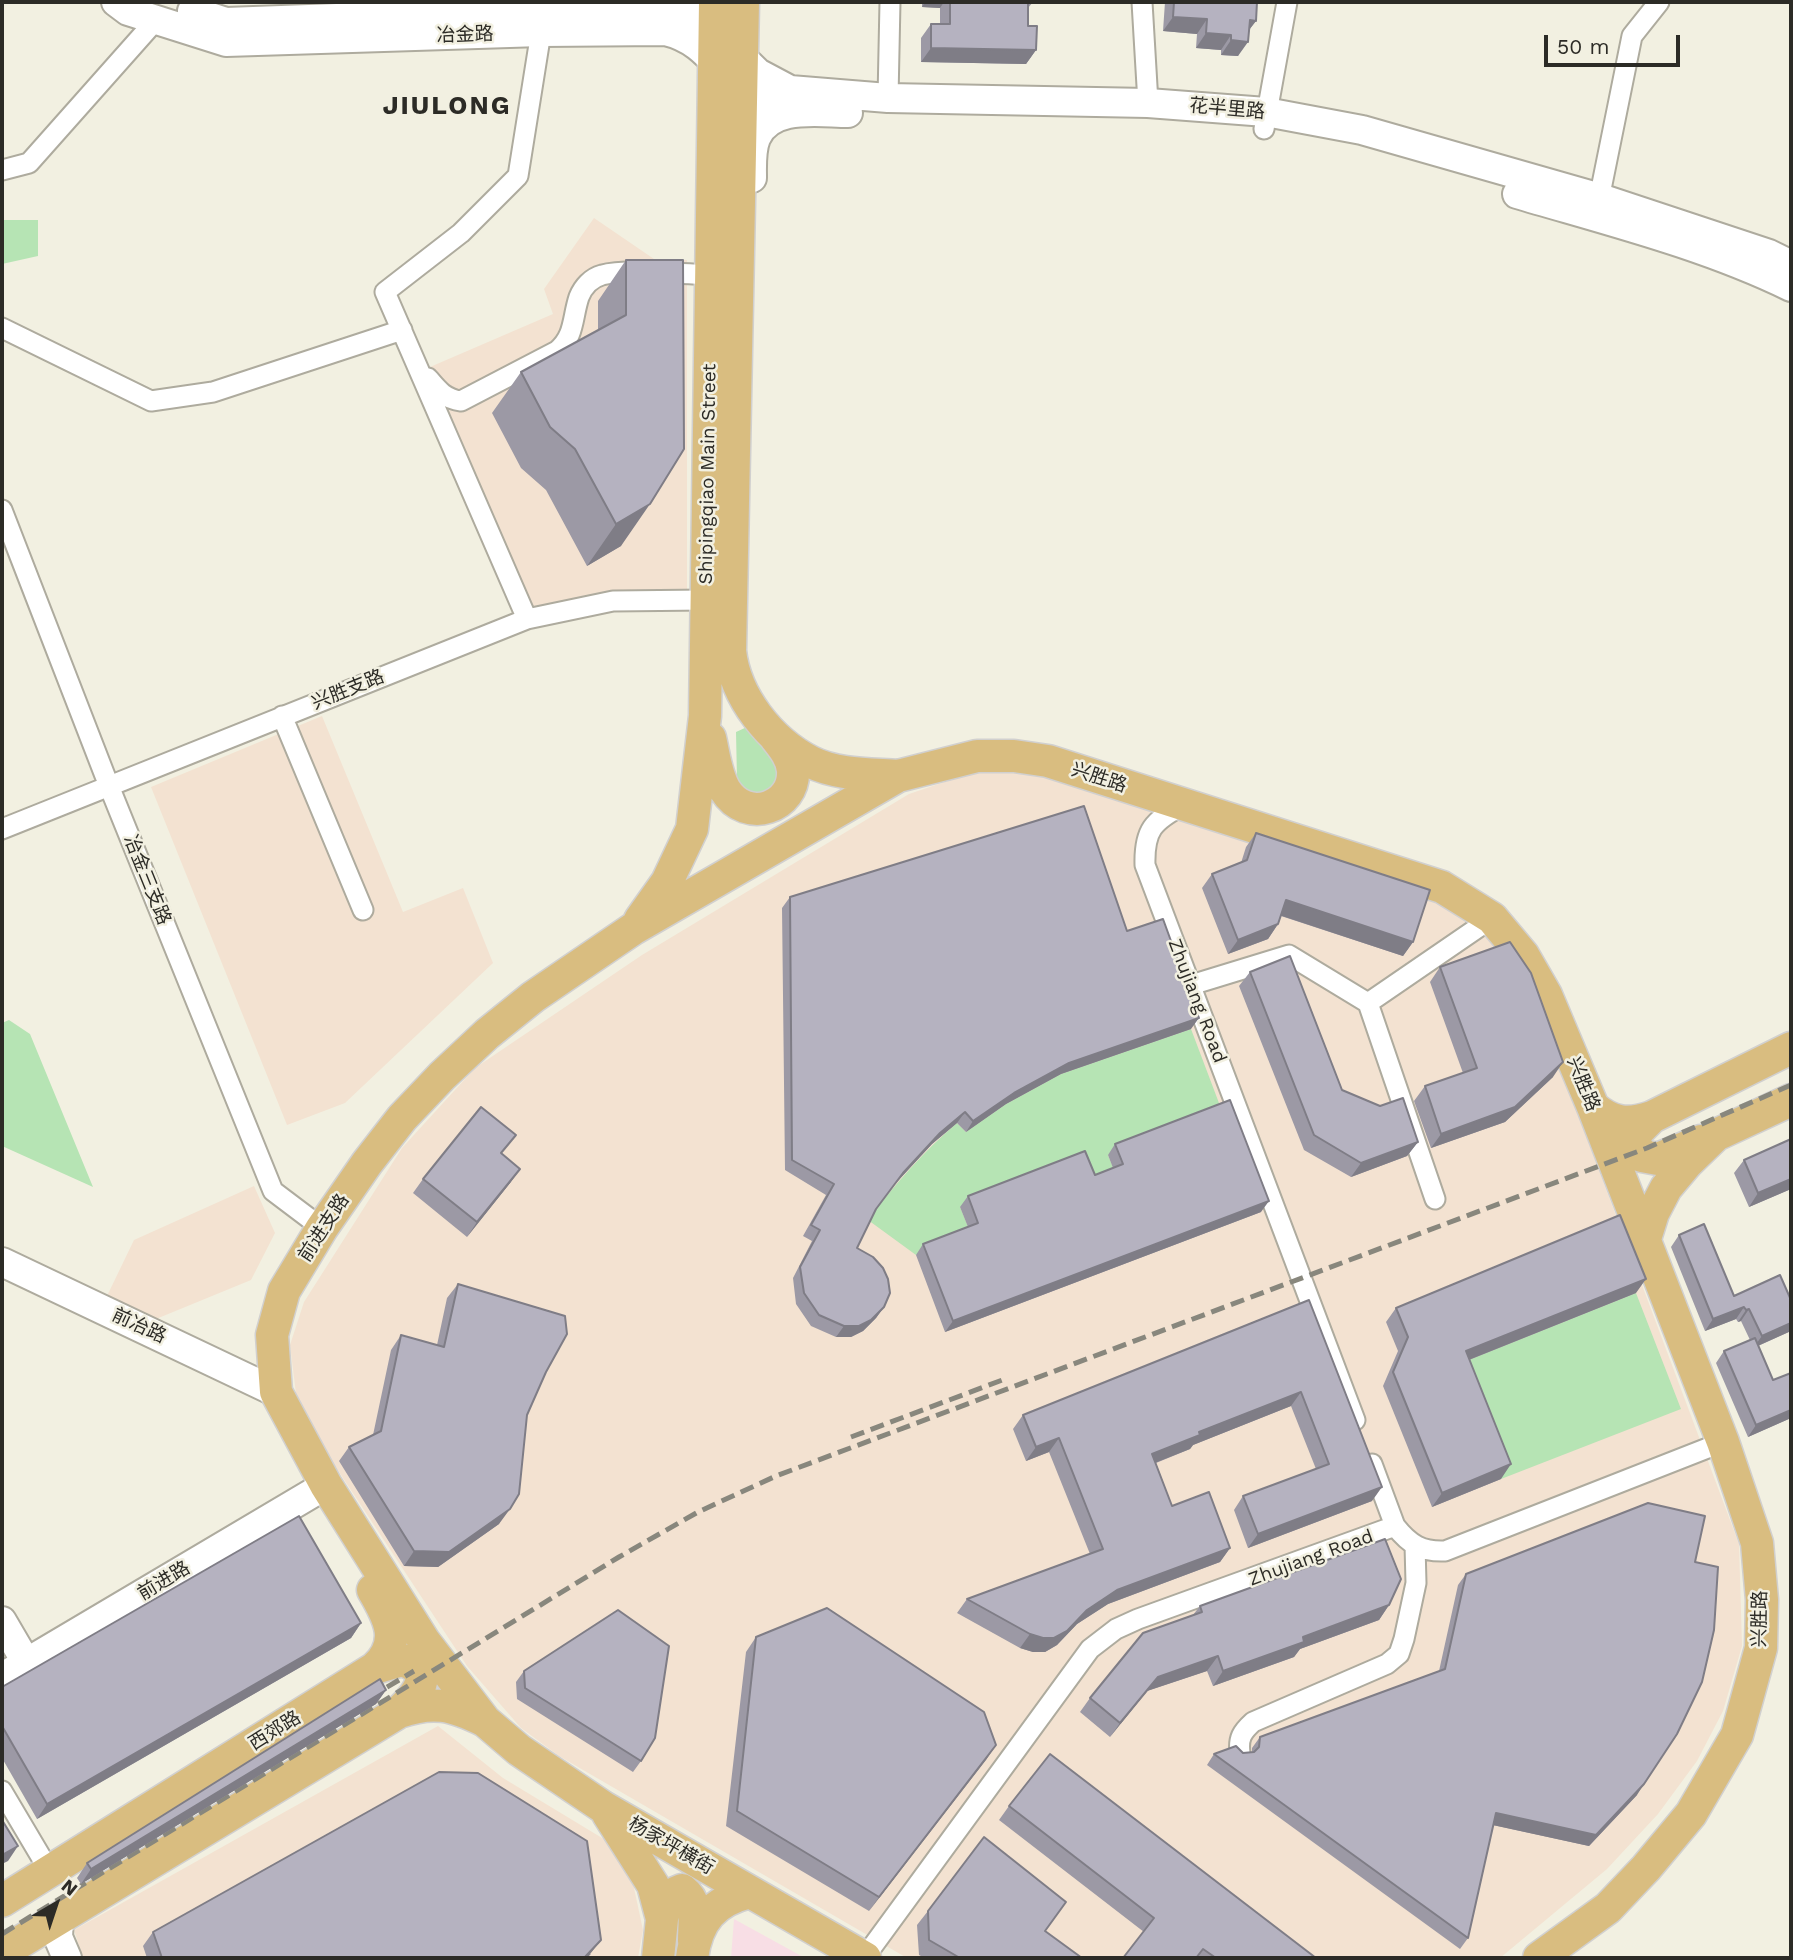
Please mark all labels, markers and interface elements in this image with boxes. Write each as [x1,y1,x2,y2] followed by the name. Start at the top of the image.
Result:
[1548,21,1685,65] scale bar
[436,23,494,47] street label: 冶金路
[1557,34,1609,59] text: 50 m
[383,90,511,122] district label: JIULONG
[1188,94,1266,124] street label: 花半里路
[695,363,721,585] street label: Shipingqiao Main Street
[308,665,388,715] street label: 兴胜支路
[1068,758,1130,798] street label: 兴胜路
[119,832,175,928] street label: 冶金三支路
[1163,936,1231,1066] street label: Zhujiang Road
[1562,1053,1604,1115] street label: 兴胜路
[294,1190,354,1266] street label: 前进支路
[108,1304,170,1348] street label: 前冶路
[1246,1525,1376,1591] street label: Zhujiang Road
[134,1557,194,1605] street label: 前进路
[1748,1590,1772,1648] street label: 兴胜路
[245,1706,305,1756] street label: 西郊路
[624,1812,718,1880] street label: 杨家坪横街
[21,1869,91,1939] north arrow
[57,1874,82,1901] text: N

